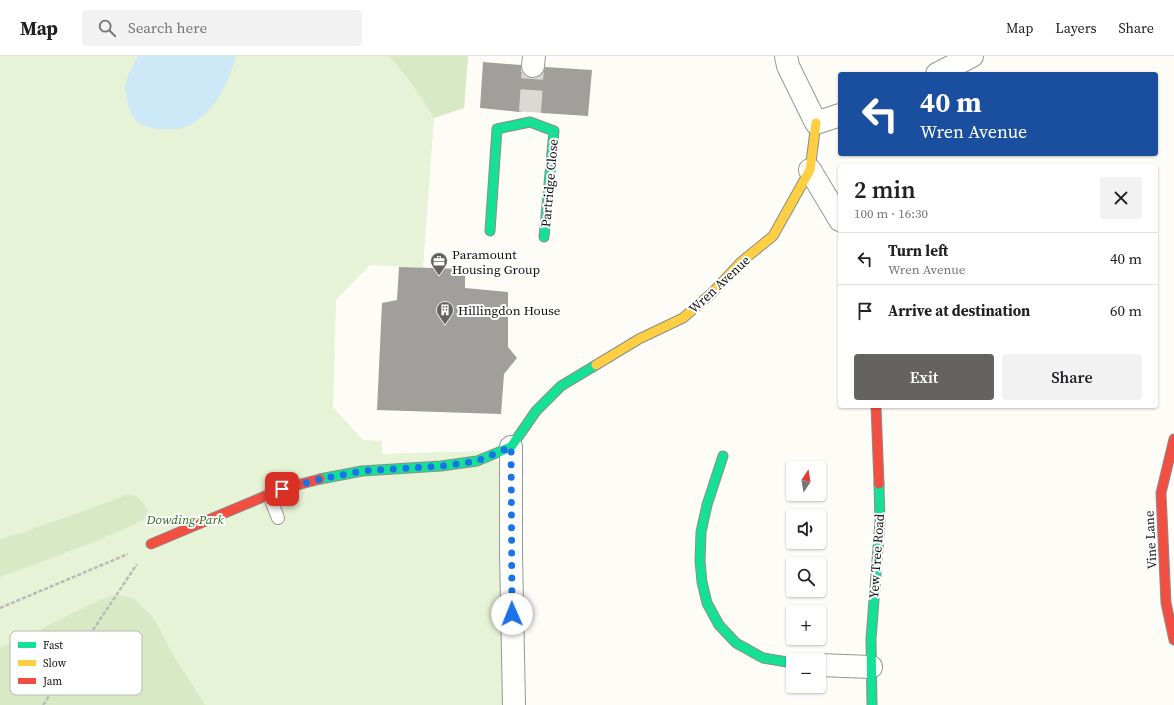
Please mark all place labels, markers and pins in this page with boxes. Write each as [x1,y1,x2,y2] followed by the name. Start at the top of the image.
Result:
[452,246,540,278] place label: Paramount Housing Group
[429,251,449,276] office icon: Paramount Housing Group
[435,300,455,325] building icon: Hillingdon House
[458,302,561,319] place label: Hillingdon House
[265,472,299,506] pin

